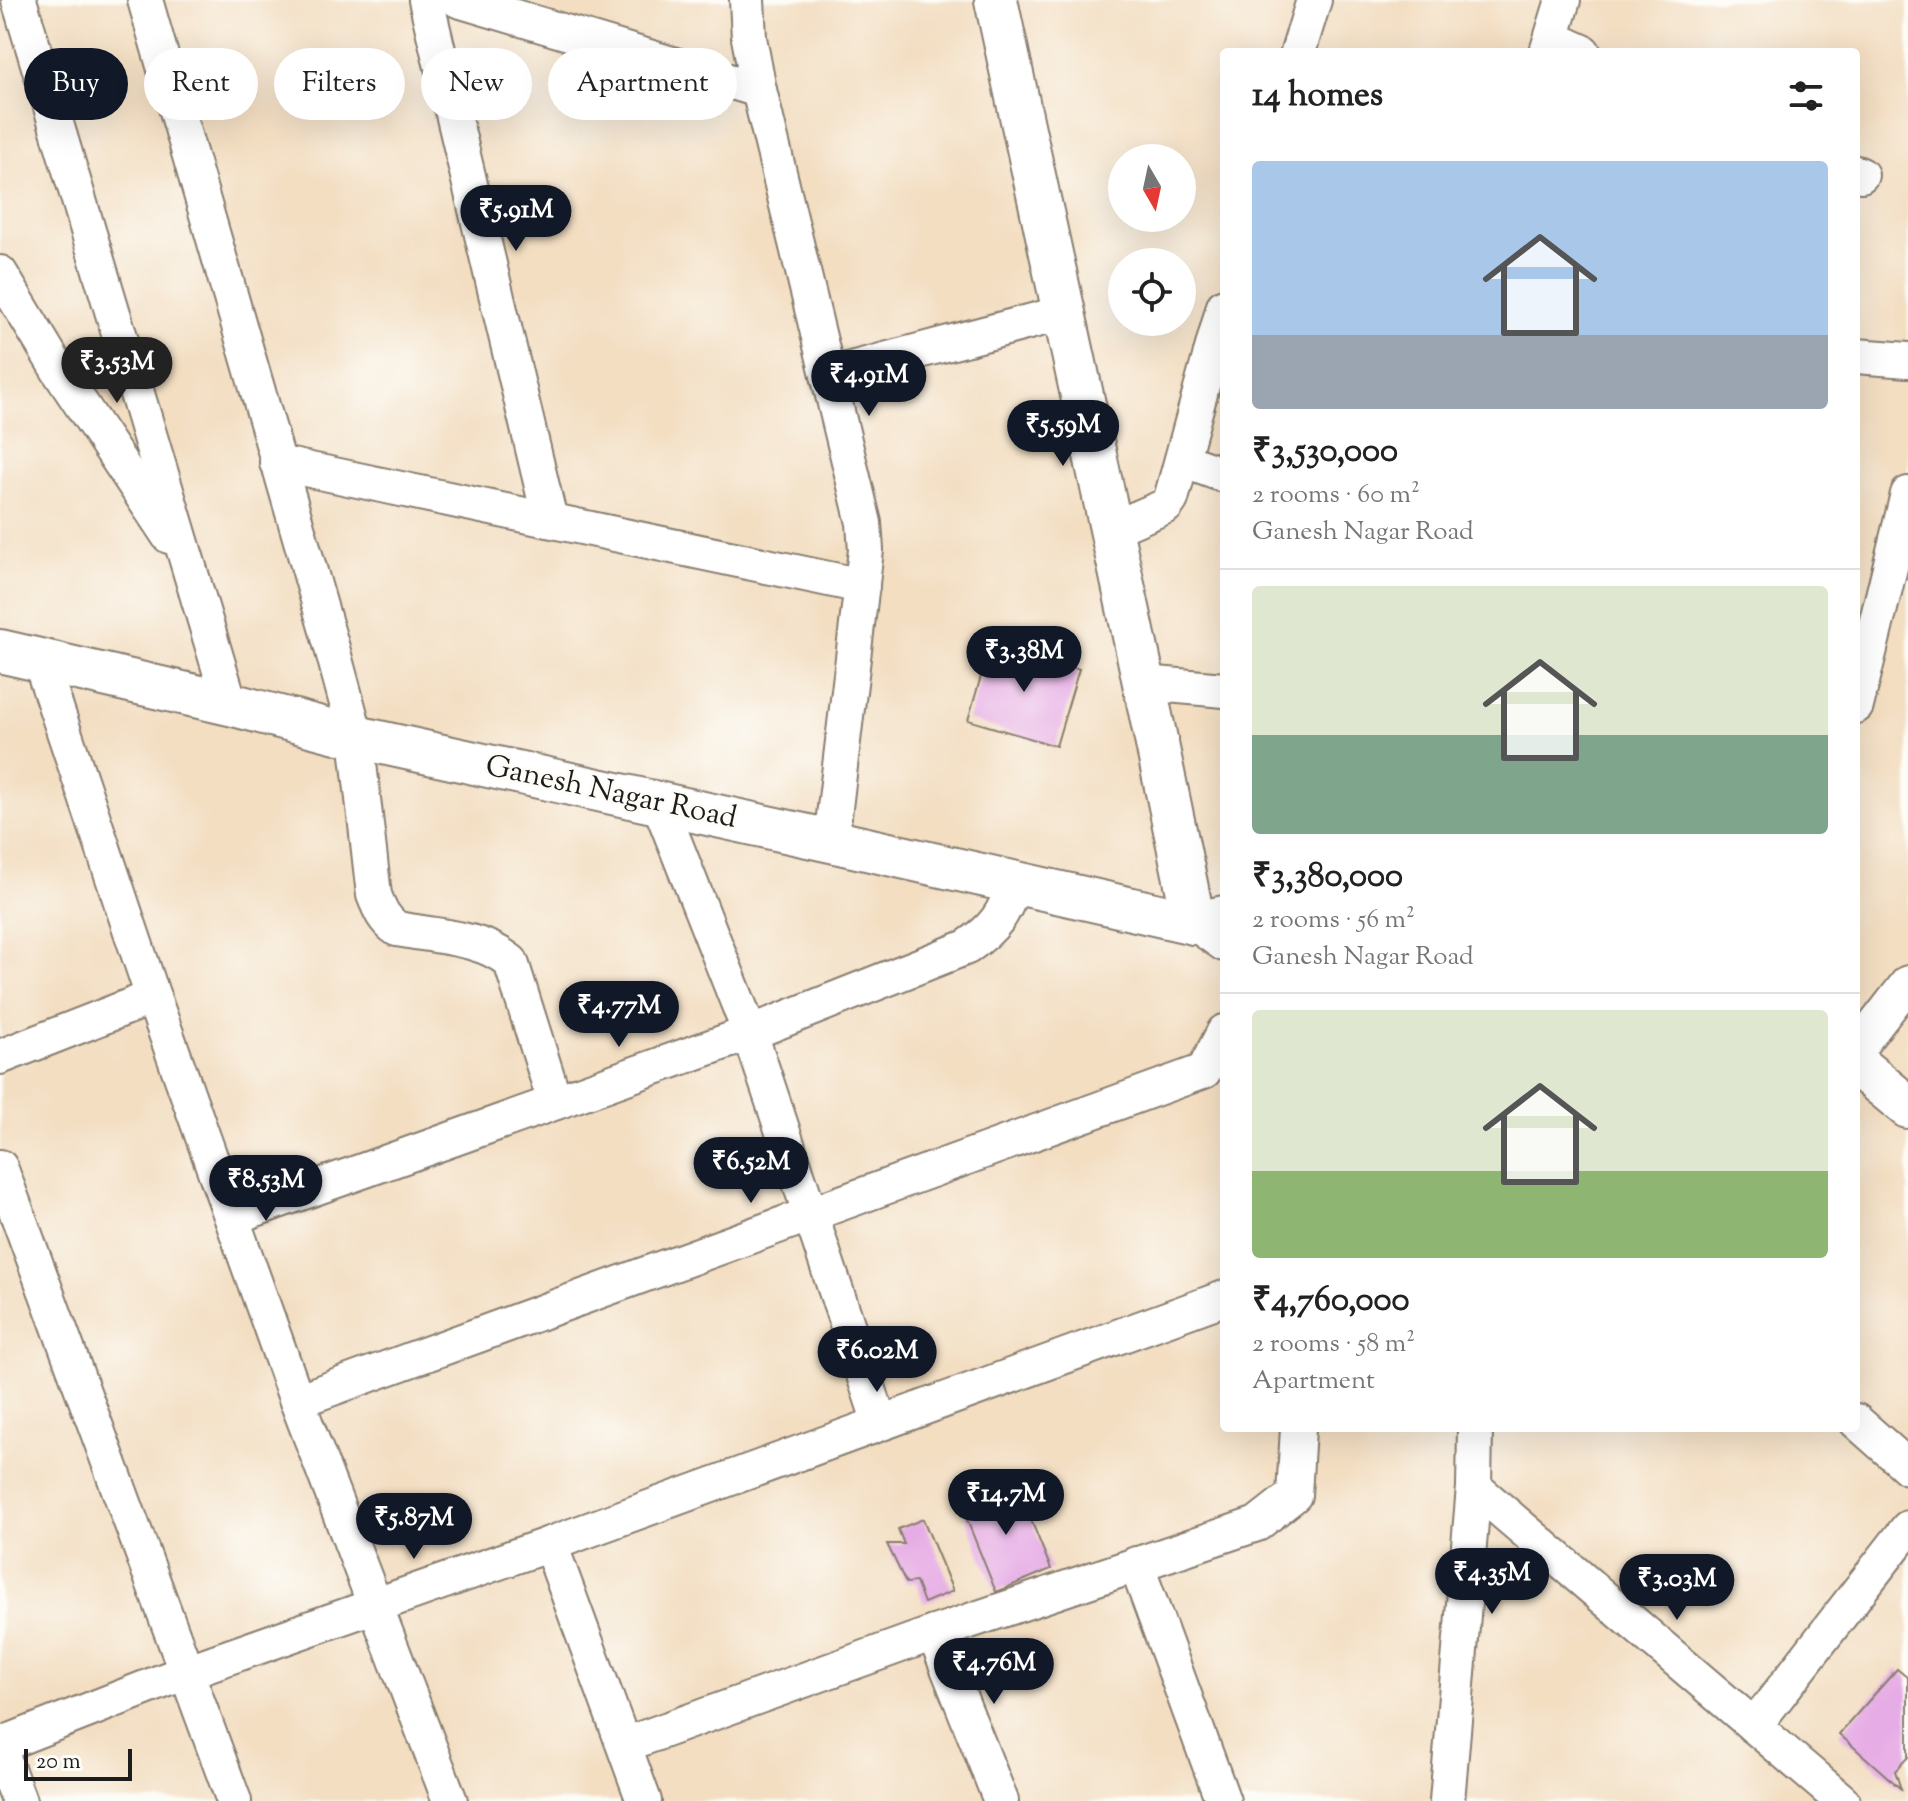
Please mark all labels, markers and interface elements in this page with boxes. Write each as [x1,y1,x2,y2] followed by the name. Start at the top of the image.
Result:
[24,48,128,120] chip: Buy
[144,48,258,120] chip: Rent
[274,48,405,120] chip: Filters
[421,48,532,120] chip: New
[548,48,737,120] chip: Apartment
[1252,72,1383,121] text: 14 homes
[1784,74,1828,118] icon: filters
[1108,144,1196,232] north arrow
[1108,144,1196,336] map controls
[451,185,581,253] pin: ₹5.91M
[478,192,554,229] text: ₹5.91M
[1468,213,1612,357] icon: home
[1108,248,1196,336] button: locate
[52,337,182,405] pin: ₹3.53M
[79,344,155,381] text: ₹3.53M
[804,350,934,418] pin: ₹4.91M
[829,357,909,394] text: ₹4.91M
[998,400,1128,468] pin: ₹5.59M
[1025,407,1101,444] text: ₹5.59M
[1252,428,1398,477] text: ₹3,530,000
[1252,477,1420,514] text: 2 rooms · 60 m²
[1252,514,1474,551] text: Ganesh Nagar Road
[959,626,1089,694] pin: ₹3.38M
[984,633,1064,670] text: ₹3.38M
[1468,638,1612,782] icon: home
[481,745,741,841] street label: Ganesh Nagar Road
[1252,853,1403,902] text: ₹3,380,000
[1252,902,1415,939] text: 2 rooms · 56 m²
[1252,939,1474,976] text: Ganesh Nagar Road
[554,981,684,1049] pin: ₹4.77M
[577,988,661,1025] text: ₹4.77M
[1468,1062,1612,1206] icon: home
[686,1137,816,1205] pin: ₹6.52M
[712,1144,790,1181] text: ₹6.52M
[201,1155,331,1223] pin: ₹8.53M
[227,1162,305,1199] text: ₹8.53M
[1252,1277,1410,1326] text: ₹4,760,000
[812,1326,942,1394] pin: ₹6.02M
[1252,1326,1415,1363] text: 2 rooms · 58 m²
[836,1333,918,1370] text: ₹6.02M
[1252,1363,1375,1400] text: Apartment
[941,1469,1071,1537] pin: ₹14.7M
[966,1476,1046,1513] text: ₹14.7M
[349,1493,479,1561] pin: ₹5.87M
[374,1500,454,1537] text: ₹5.87M
[1427,1548,1557,1616] pin: ₹4.35M
[1612,1554,1742,1622] pin: ₹3.03M
[1453,1555,1531,1592] text: ₹4.35M
[1637,1561,1717,1598] text: ₹3.03M
[929,1638,1059,1706] pin: ₹4.76M
[952,1645,1036,1682] text: ₹4.76M
[24,1745,132,1781] scale bar
[36,1747,81,1779] text: 20 m

